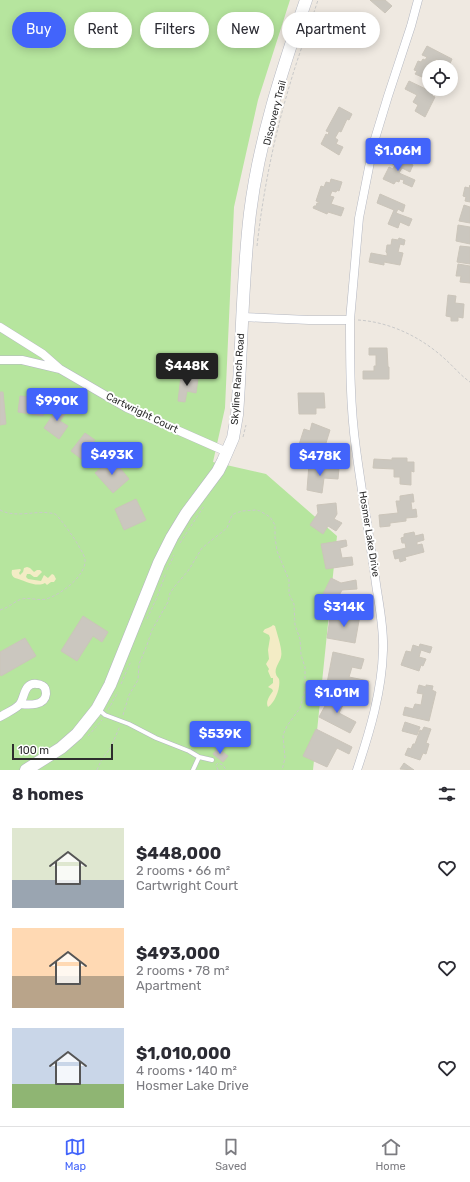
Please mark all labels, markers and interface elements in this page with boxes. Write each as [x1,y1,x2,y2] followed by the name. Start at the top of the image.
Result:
[12,12,66,48] chip: Buy
[74,12,132,48] chip: Rent
[140,12,209,48] chip: Filters
[217,12,274,48] chip: New
[282,12,380,48] chip: Apartment
[422,60,458,96] map controls
[422,60,458,96] button: locate
[261,79,289,147] street label: Discovery Trail
[365,138,431,172] pin: $1.06M
[375,143,421,158] text: $1.06M
[229,333,247,425] street label: Skyline Ranch Road
[159,353,215,387] pin: $448K
[165,358,209,373] text: $448K
[29,388,85,422] pin: $990K
[104,390,180,436] street label: Cartwright Court
[36,393,78,408] text: $990K
[84,442,140,476] pin: $493K
[292,443,348,477] pin: $478K
[91,447,133,462] text: $493K
[299,448,341,463] text: $478K
[356,490,382,578] street label: Hosmer Lake Drive
[316,594,372,628] pin: $314K
[323,599,365,614] text: $314K
[304,680,370,714] pin: $1.01M
[315,685,359,700] text: $1.01M
[192,721,248,755] pin: $539K
[199,726,241,741] text: $539K
[12,742,113,761] scale bar
[18,744,49,757] text: 100 m
[436,783,458,805] icon: filters
[12,784,84,804] text: 8 homes
[136,843,221,863] text: $448,000
[44,844,92,892] icon: home
[436,857,458,879] icon: heart
[136,863,230,878] text: 2 rooms · 66 m²
[136,878,238,893] text: Cartwright Court
[136,943,220,963] text: $493,000
[44,944,92,992] icon: home
[436,957,458,979] icon: heart
[136,963,230,978] text: 2 rooms · 78 m²
[136,978,201,993] text: Apartment
[136,1043,231,1063] text: $1,010,000
[44,1044,92,1092] icon: home
[436,1057,458,1079] icon: heart
[136,1063,237,1078] text: 4 rooms · 140 m²
[136,1078,249,1093] text: Hosmer Lake Drive
[64,1136,86,1173] tab: Map
[215,1136,247,1173] tab: Saved
[375,1136,406,1173] tab: Home

